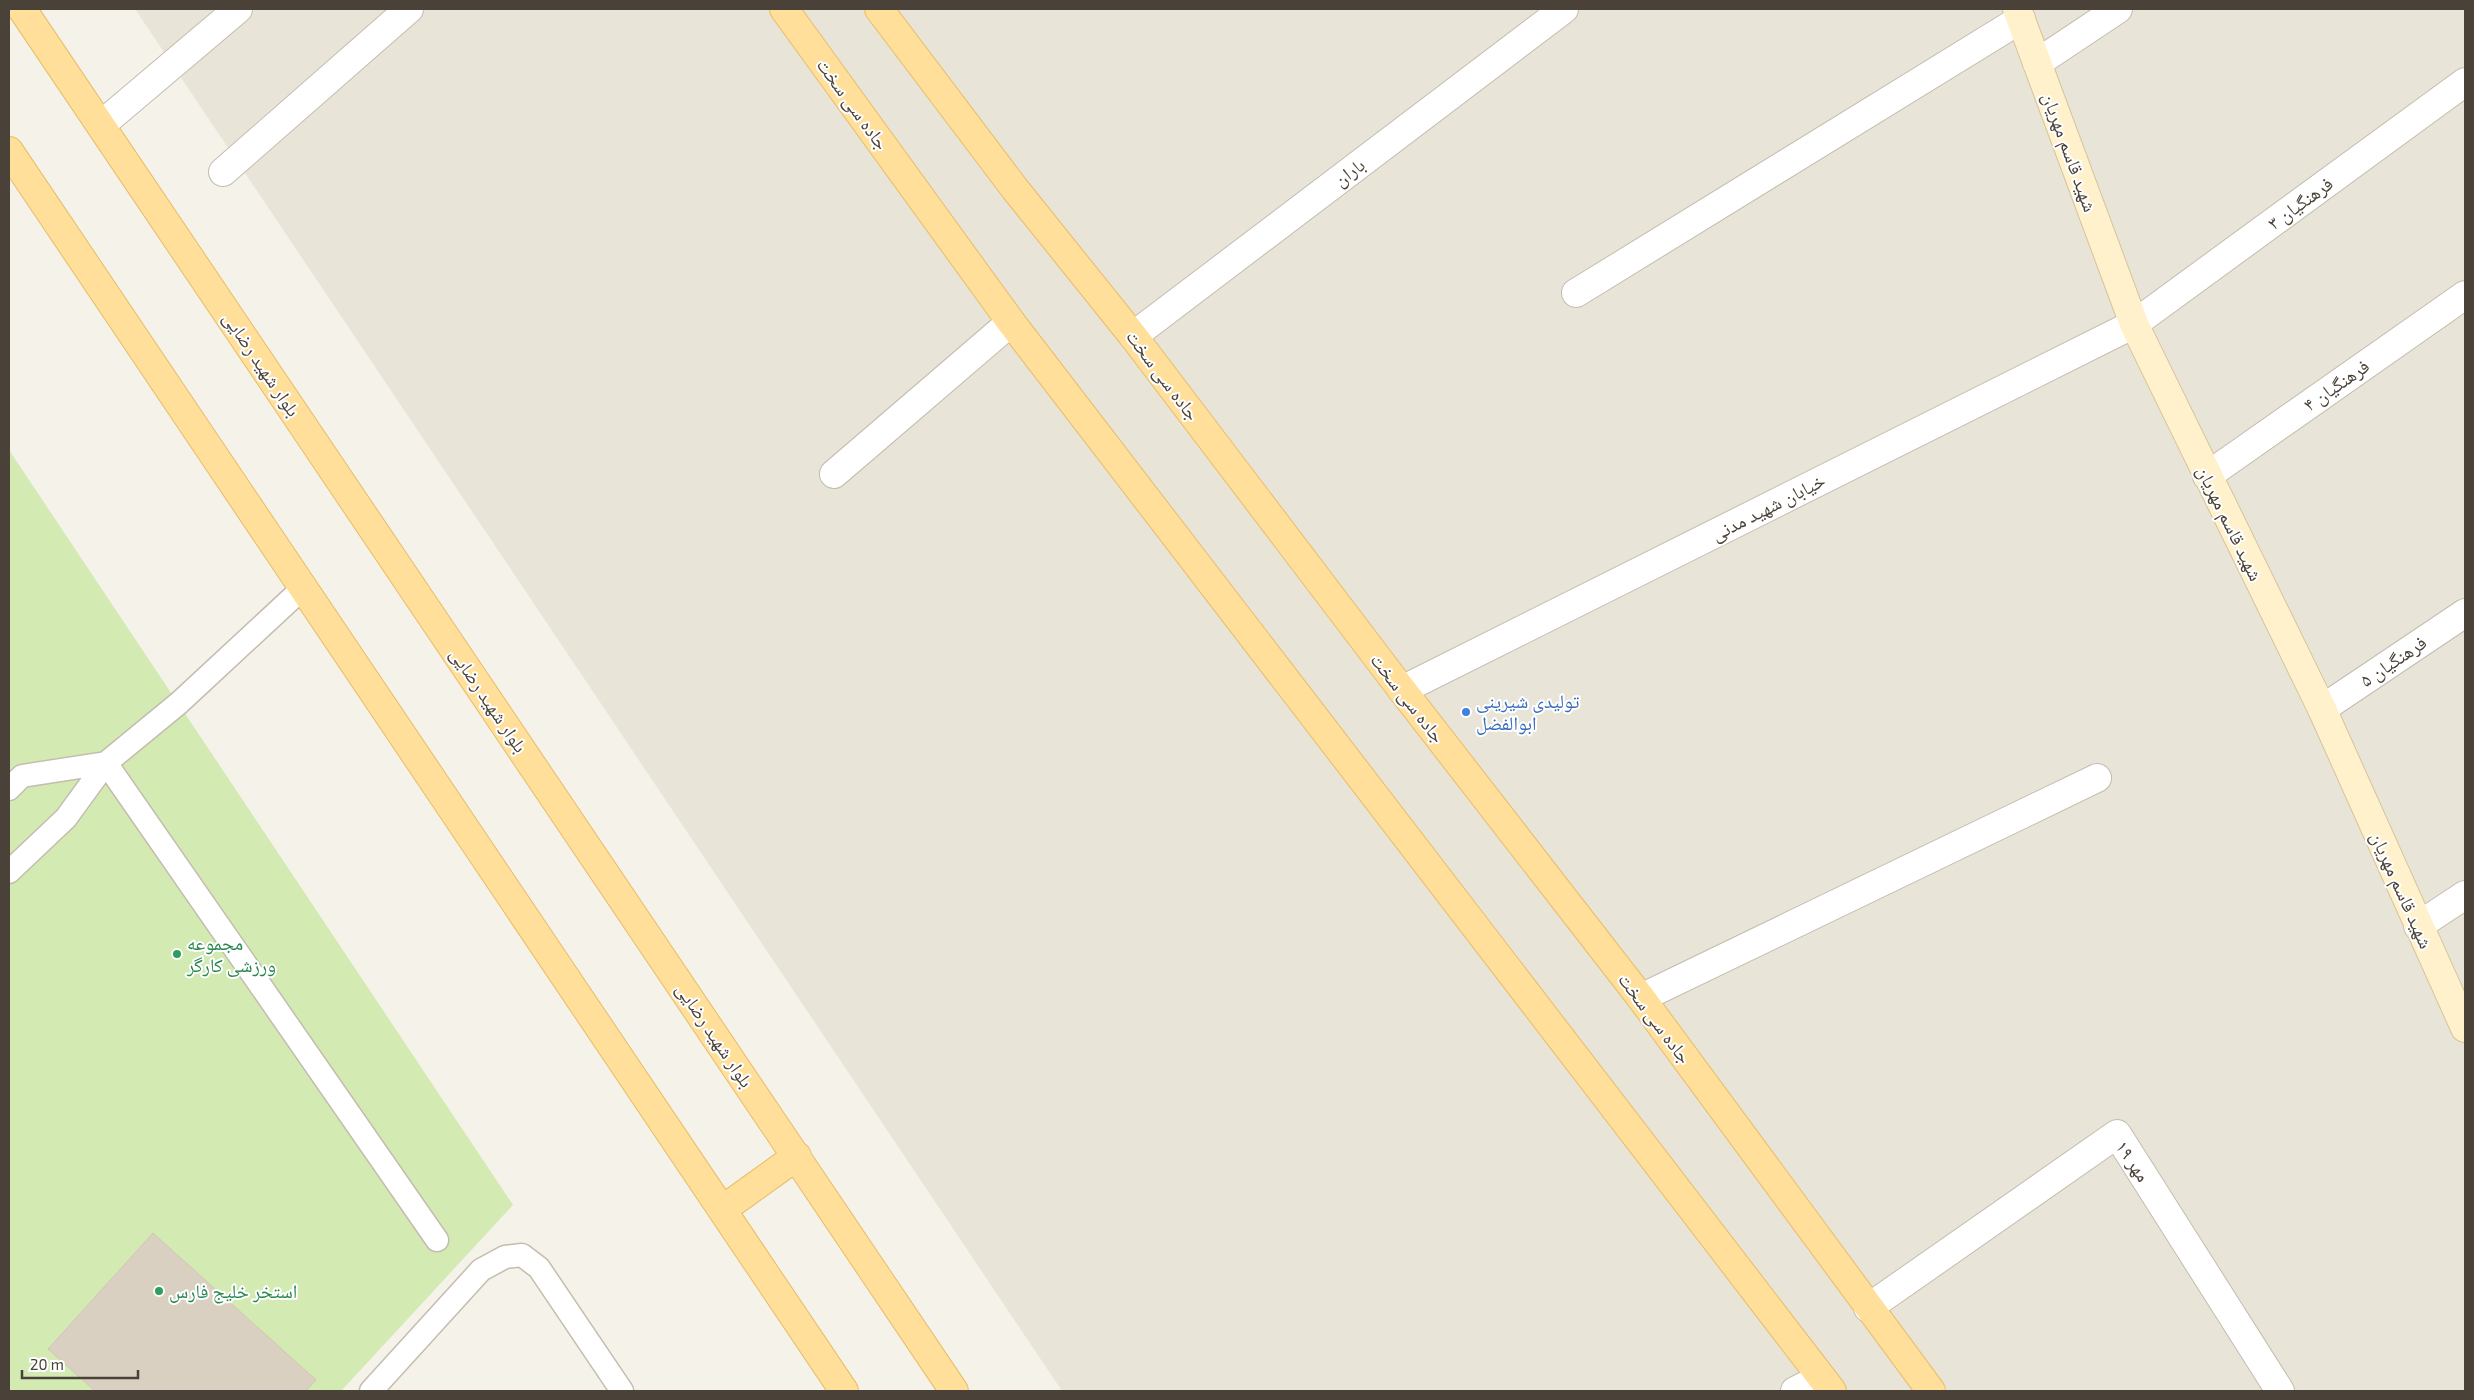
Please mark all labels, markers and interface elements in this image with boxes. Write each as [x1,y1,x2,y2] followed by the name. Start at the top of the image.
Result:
[812,54,894,154] street label: جاده سی سخت
[2036,89,2103,215] street label: شهید قاسم مهریان
[1329,152,1369,192] street label: باران
[2263,171,2337,235] street label: فرهنگیان ۳
[218,307,306,421] street label: بلوار شهید رضایی
[1121,325,1205,425] street label: جاده سی سخت
[2298,354,2374,416] street label: فرهنگیان ۴
[2191,461,2268,585] street label: شهید قاسم مهریان
[1707,468,1829,546] street label: خیابان شهید مدنی
[2355,630,2431,692] street label: فرهنگیان ۵
[445,643,533,757] street label: بلوار شهید رضایی
[1366,648,1450,748] street label: جاده سی سخت
[1476,689,1580,735] place label: تولیدی شیرینی ابوالفضل
[1460,706,1472,718] marker: تولیدی شیرینی ابوالفضل
[2365,828,2438,953] street label: شهید قاسم مهریان
[186,931,276,977] place label: مجموعه ورزشی کارگر
[171,948,183,960] marker: مجموعه ورزشی کارگر
[1613,968,1697,1068] street label: جاده سی سخت
[671,978,759,1092] street label: بلوار شهید رضایی
[2111,1136,2155,1186] street label: مهر ۱۹
[169,1279,297,1304] place label: استخر خلیج فارس
[153,1285,165,1297] marker: استخر خلیج فارس
[22,1348,139,1380] scale bar
[30,1355,64,1373] text: 20 m

